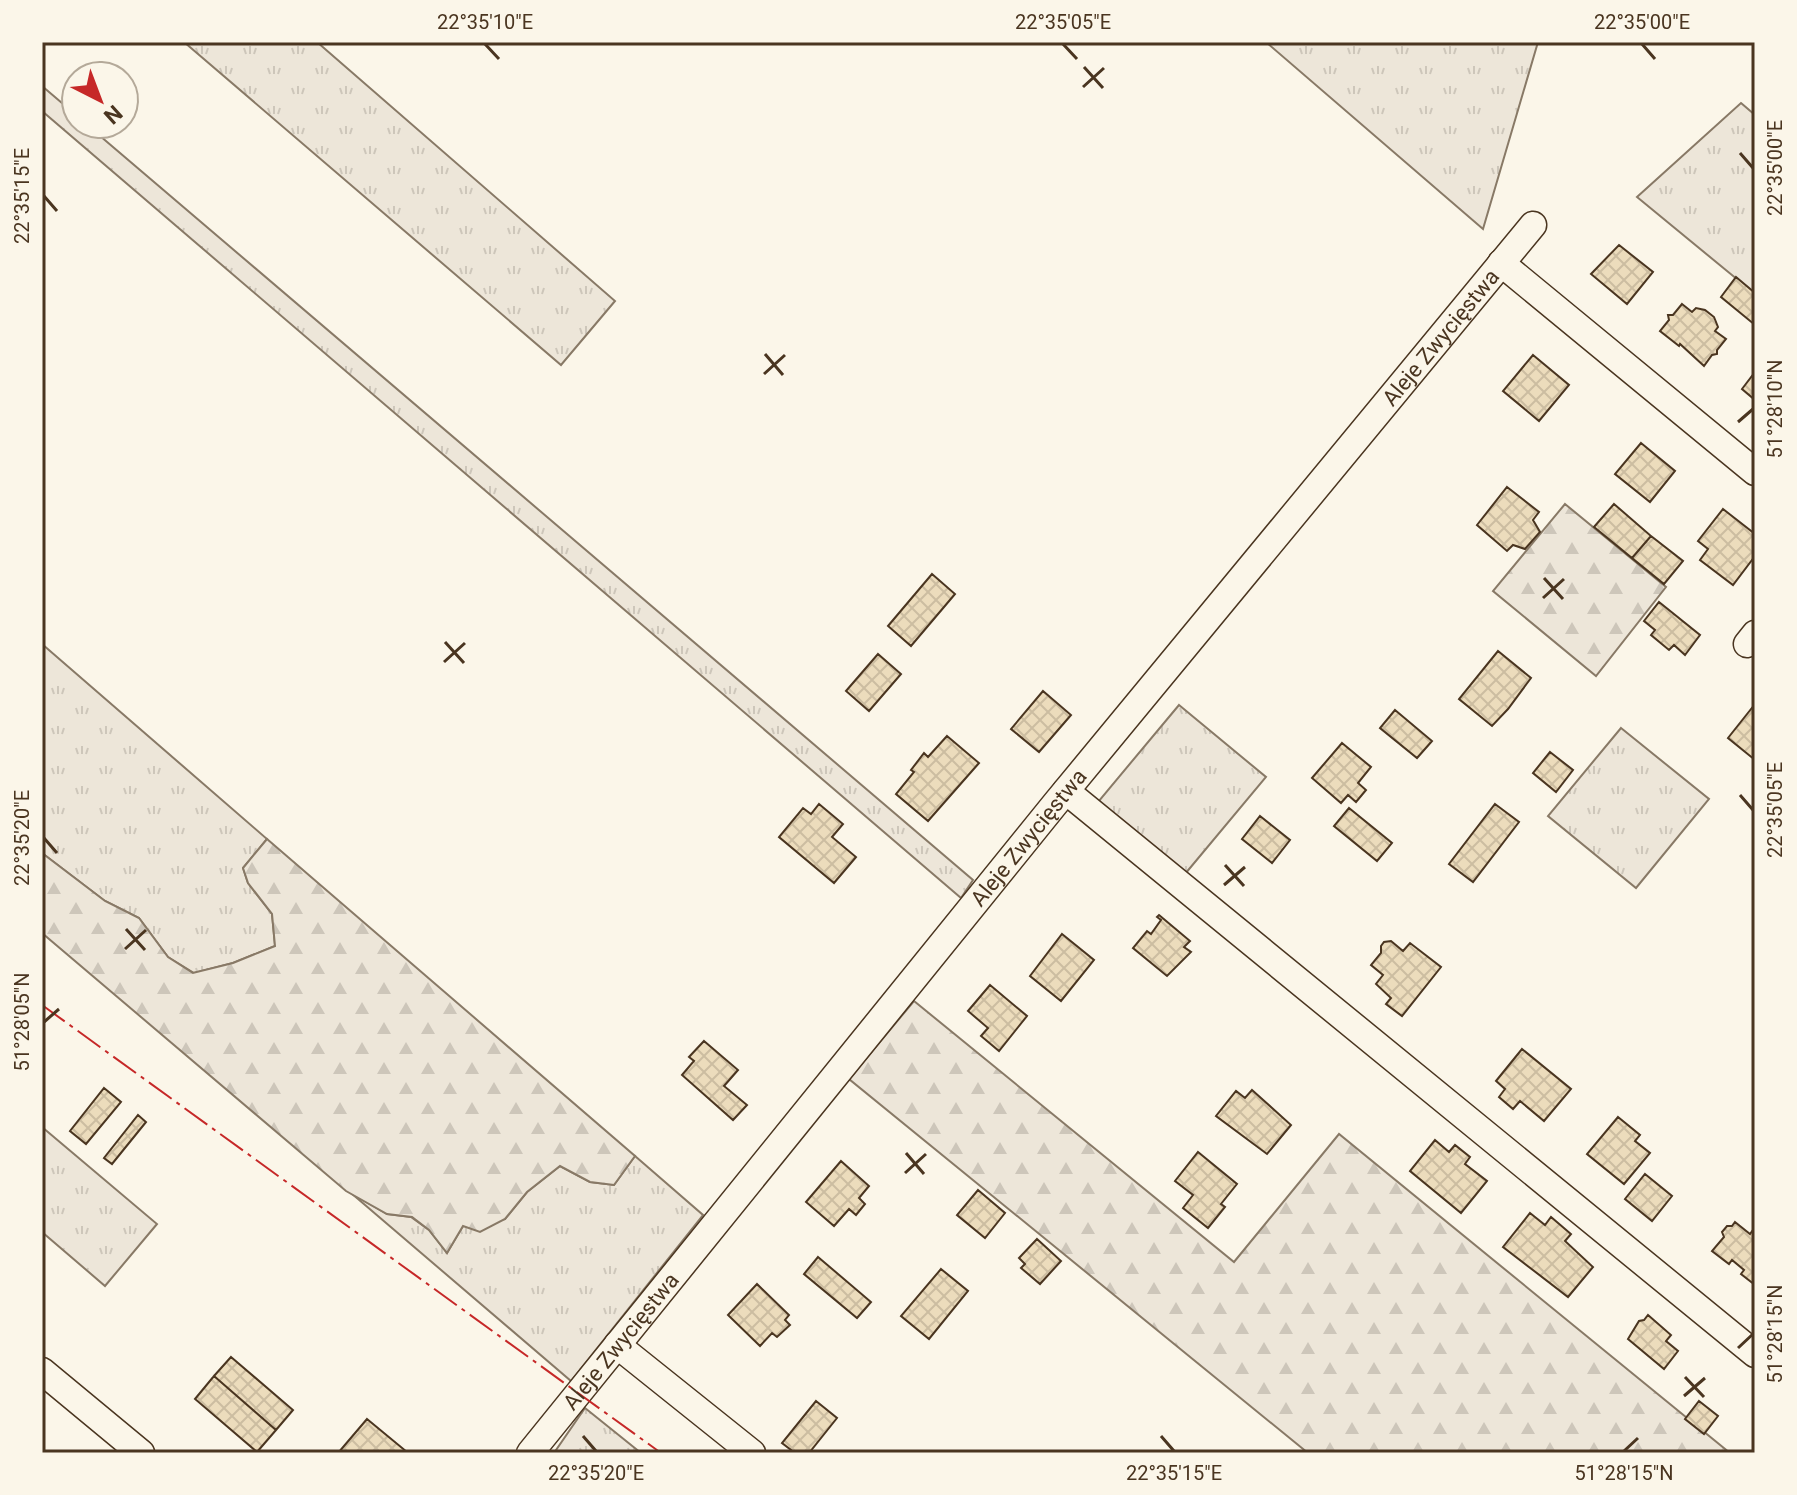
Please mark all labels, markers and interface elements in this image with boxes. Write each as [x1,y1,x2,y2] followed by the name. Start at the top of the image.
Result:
[437,10,533,34] text: 22°35'10"E
[1015,10,1111,34] text: 22°35'05"E
[1594,10,1690,34] text: 22°35'00"E
[60,60,140,140] north arrow
[99,100,127,129] text: N
[1763,120,1787,216] text: 22°35'00"E
[10,148,34,244] text: 22°35'15"E
[1377,264,1504,410] street label: Aleje Zwycięstwa
[1763,359,1787,459] text: 51°28'10"N
[1763,762,1787,858] text: 22°35'05"E
[965,764,1091,911] street label: Aleje Zwycięstwa
[10,790,34,886] text: 22°35'20"E
[10,972,34,1072] text: 51°28'05"N
[558,1267,683,1415] street label: Aleje Zwycięstwa
[1763,1284,1787,1384] text: 51°28'15"N
[548,1461,644,1485] text: 22°35'20"E
[1126,1461,1222,1485] text: 22°35'15"E
[1574,1461,1674,1485] text: 51°28'15"N

